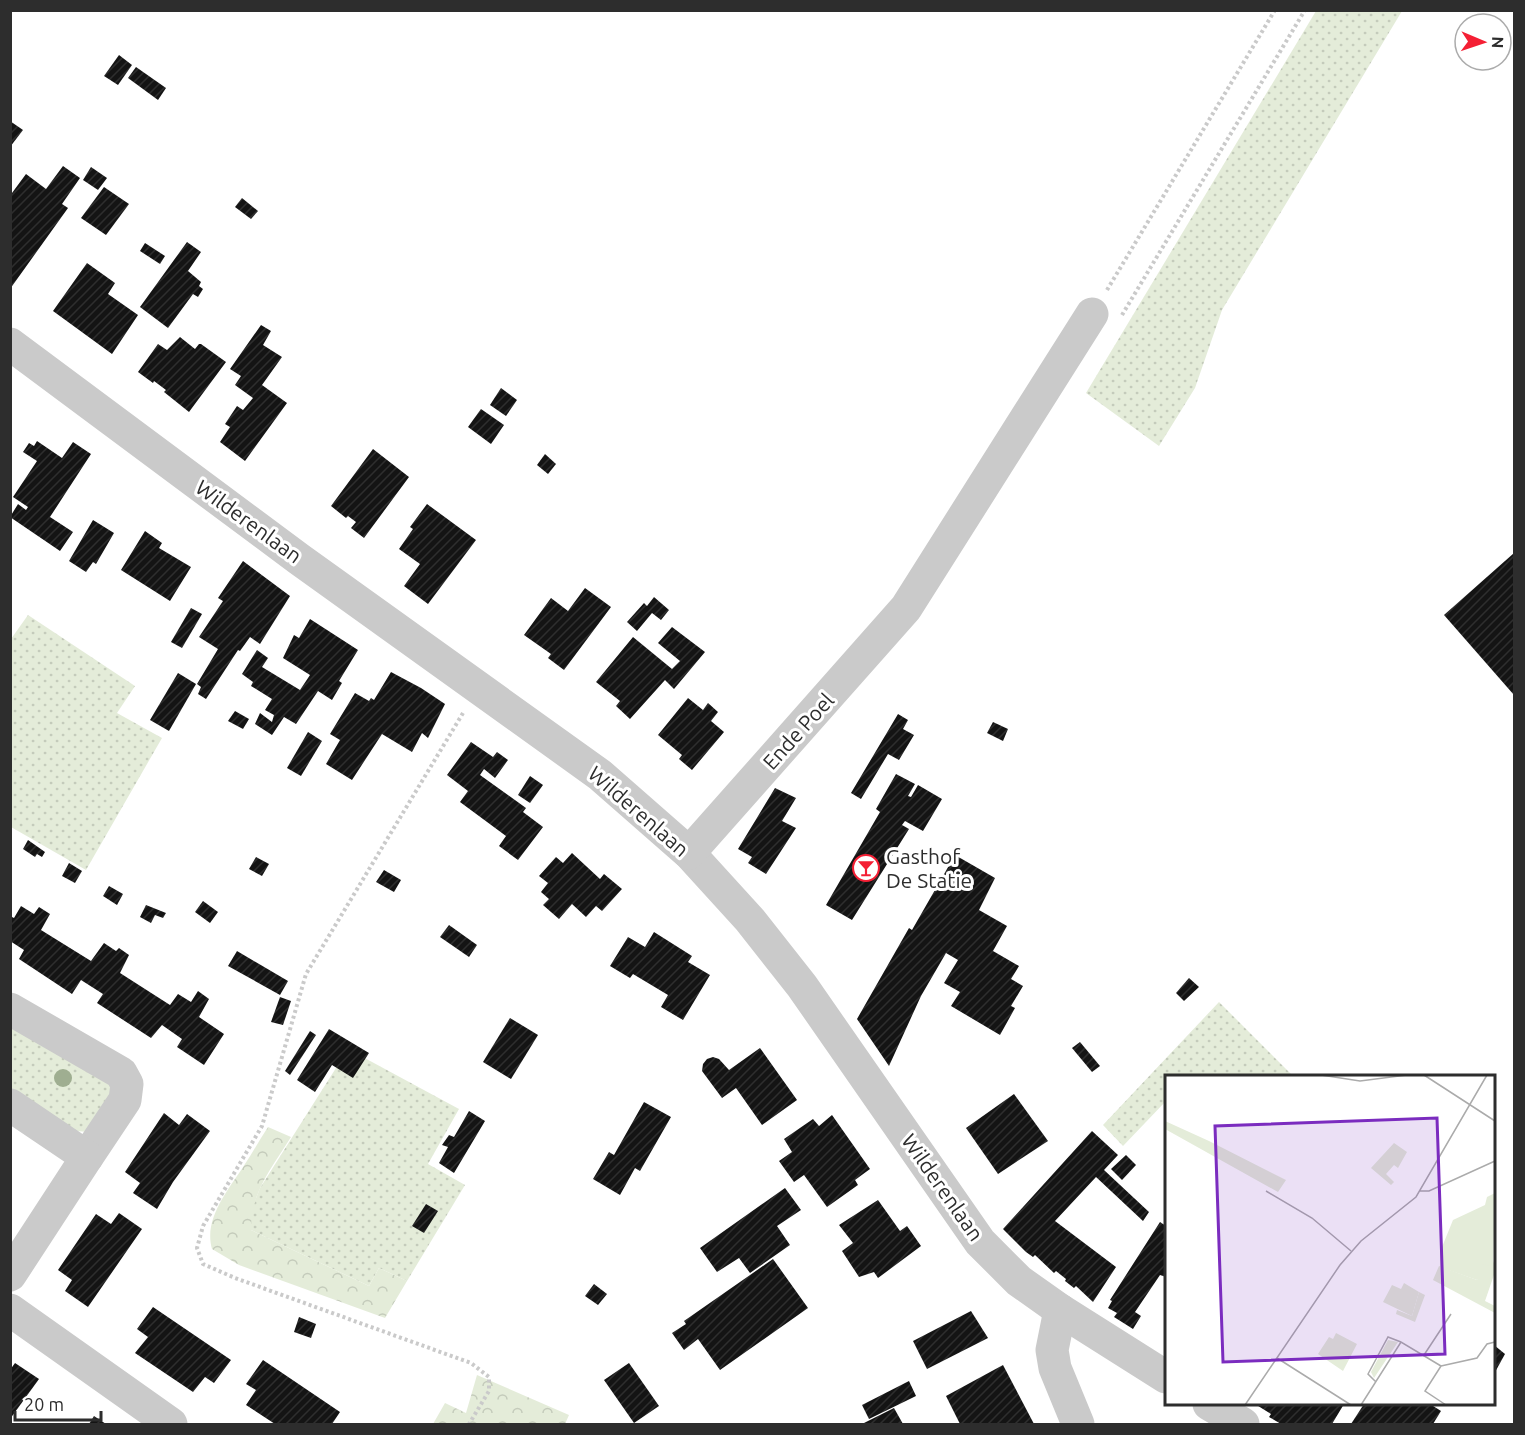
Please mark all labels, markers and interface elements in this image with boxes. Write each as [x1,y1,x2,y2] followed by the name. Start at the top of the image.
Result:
[1453,12,1513,72] north arrow
[1489,36,1507,49] text: N
[191,475,307,567] street label: Wilderenlaan
[758,688,838,774] street label: Ende Poel
[584,761,694,861] street label: Wilderenlaan
[886,844,972,892] place label: Gasthof De Statie
[851,853,881,883] bar icon: Gasthof De Statie
[1165,1075,1495,1405] inset map
[897,1129,989,1245] street label: Wilderenlaan
[15,1384,100,1422] scale bar
[24,1394,64,1414] text: 20 m

